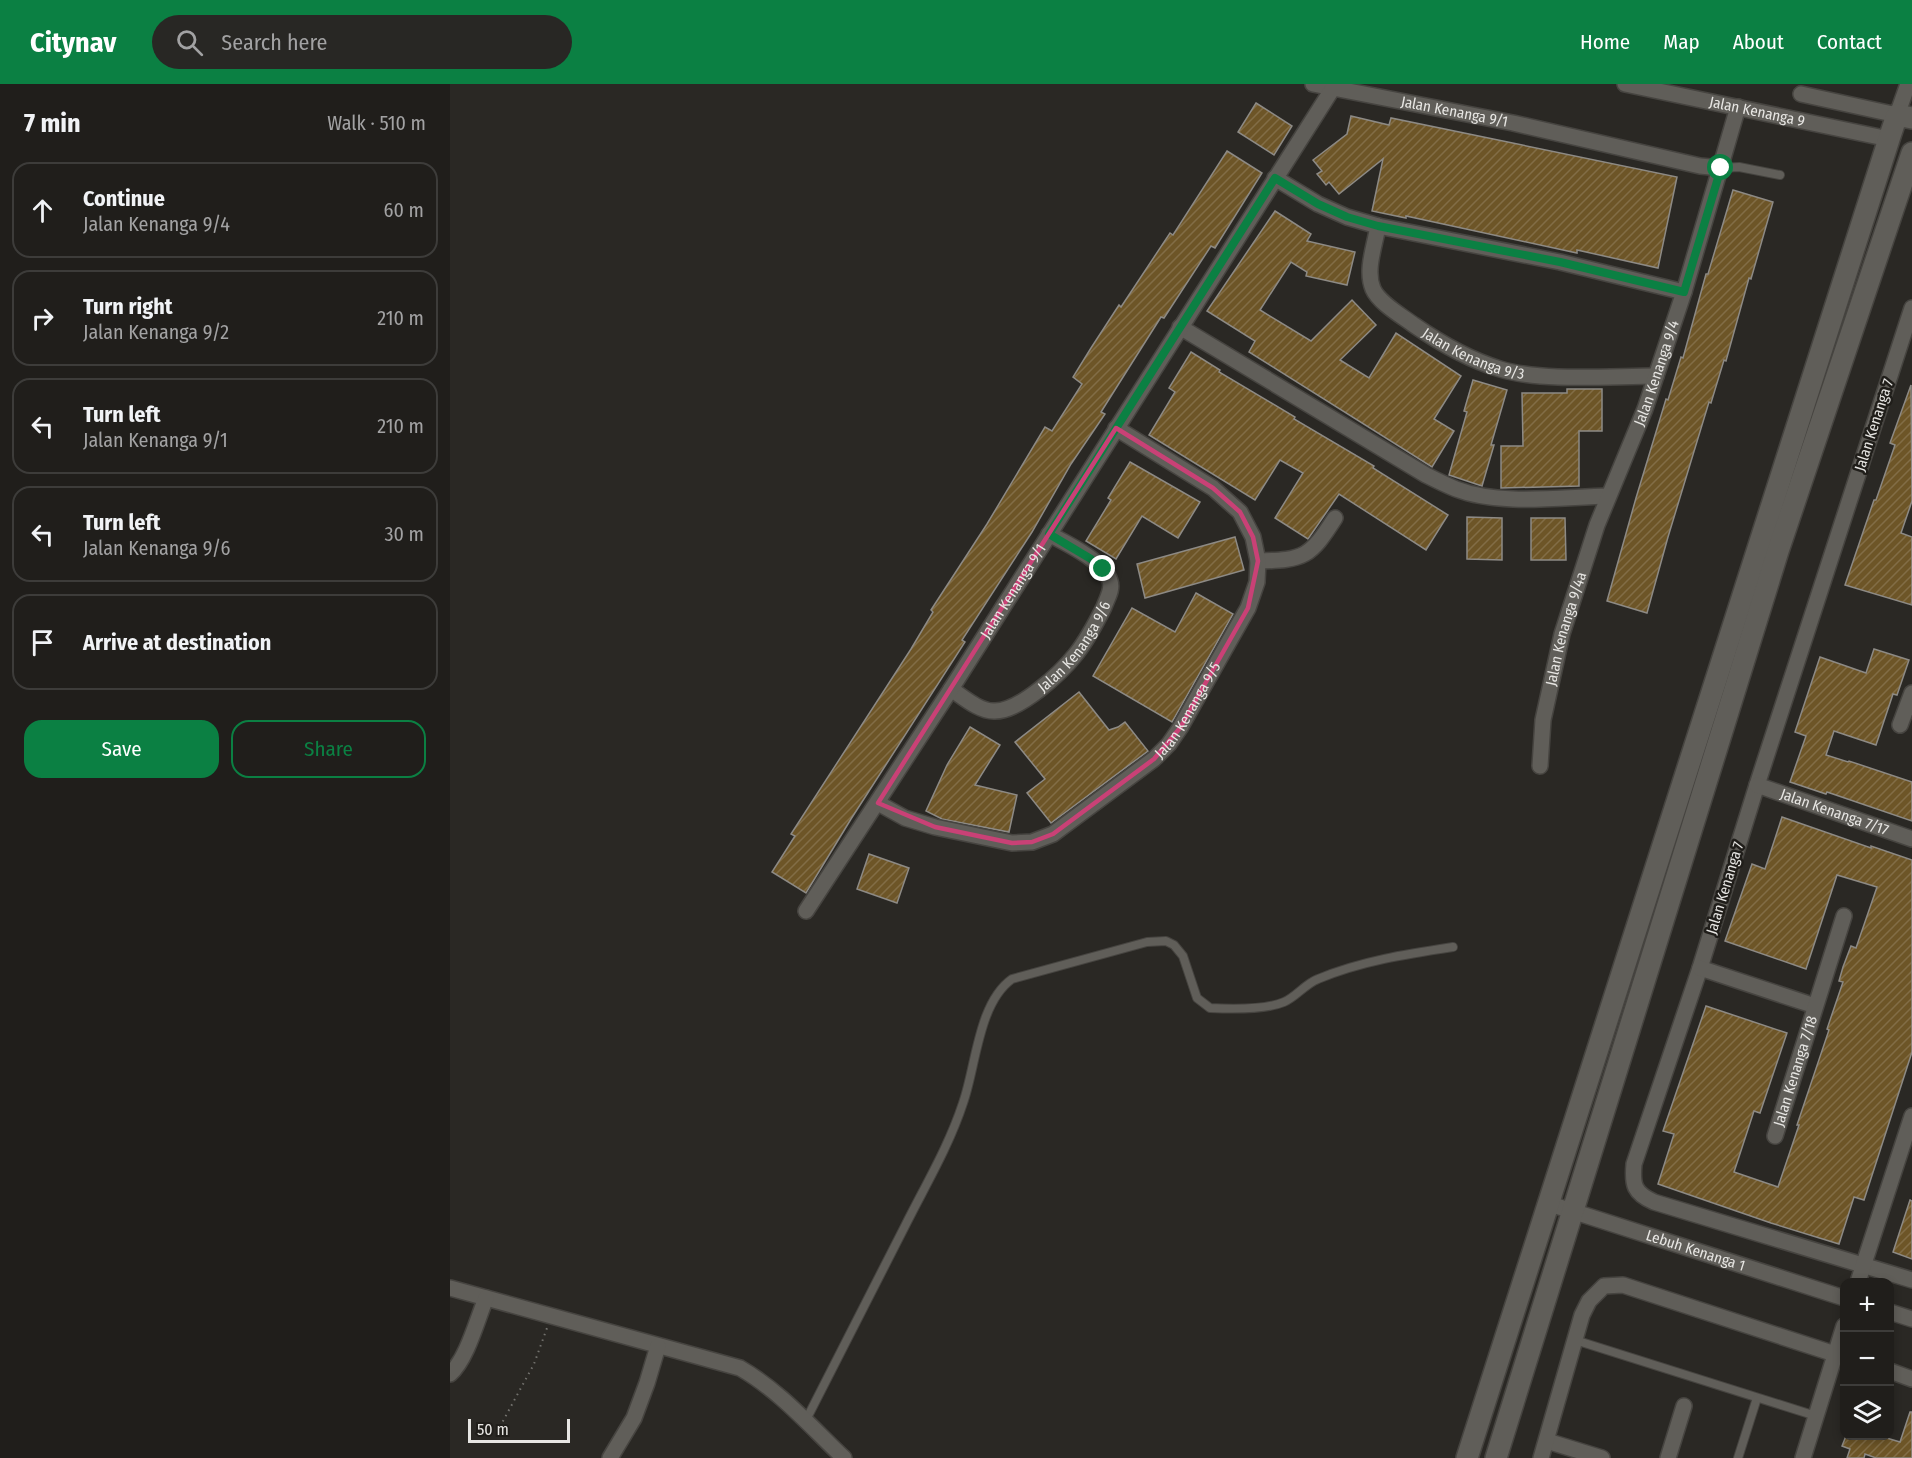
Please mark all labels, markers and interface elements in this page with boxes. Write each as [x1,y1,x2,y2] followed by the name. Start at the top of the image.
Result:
[152,15,572,69] search box
[30,26,116,59] text: Citynav
[173,26,206,59] icon: search
[221,29,327,56] text: Search here
[1580,29,1630,55] text: Home
[1663,29,1700,55] text: Map
[1733,29,1784,55] text: About
[1817,29,1882,55] text: Contact
[1399,92,1509,131] street label: Jalan Kenanga 9/1
[1708,93,1807,130] street label: Jalan Kenanga 9
[24,108,81,139] text: 7 min
[327,111,426,135] text: Walk · 510 m
[1707,154,1733,180] route start
[83,185,165,212] text: Continue
[26,194,59,227] icon: ahead
[384,198,424,222] text: 60 m
[83,212,230,236] text: Jalan Kenanga 9/4
[83,293,172,320] text: Turn right
[26,302,59,335] icon: right
[377,306,424,330] text: 210 m
[1630,318,1683,428] street label: Jalan Kenanga 9/4
[83,320,229,344] text: Jalan Kenanga 9/2
[1419,324,1526,383] street label: Jalan Kenanga 9/3
[1851,377,1897,473] street label: Jalan Kenanga 7
[83,401,161,428] text: Turn left
[26,410,59,443] icon: left
[377,414,424,438] text: 210 m
[83,428,228,452] text: Jalan Kenanga 9/1
[83,509,161,536] text: Turn left
[26,518,59,551] icon: left
[384,522,424,546] text: 30 m
[83,536,230,560] text: Jalan Kenanga 9/6
[976,541,1050,642] street label: Jalan Kenanga 9/1
[1089,555,1115,581] route end
[1542,570,1590,688] street label: Jalan Kenanga 9/4a
[1034,599,1114,696] street label: Jalan Kenanga 9/6
[26,626,59,659] icon: arrive
[83,629,271,656] text: Arrive at destination
[1151,659,1225,762] street label: Jalan Kenanga 9/5
[24,720,219,778] button: Save
[231,720,426,778] button: Share
[1778,785,1891,839] street label: Jalan Kenanga 7/17
[1702,839,1748,937] street label: Jalan Kenanga 7
[1770,1014,1821,1129] street label: Jalan Kenanga 7/18
[1644,1226,1747,1275] street label: Lebuh Kenanga 1
[1840,1278,1894,1440] map controls
[1840,1278,1894,1332] button: +
[1840,1332,1894,1386] button: −
[1840,1386,1894,1440] button: layers
[468,1416,570,1444] scale bar
[477,1420,509,1439] text: 50 m

